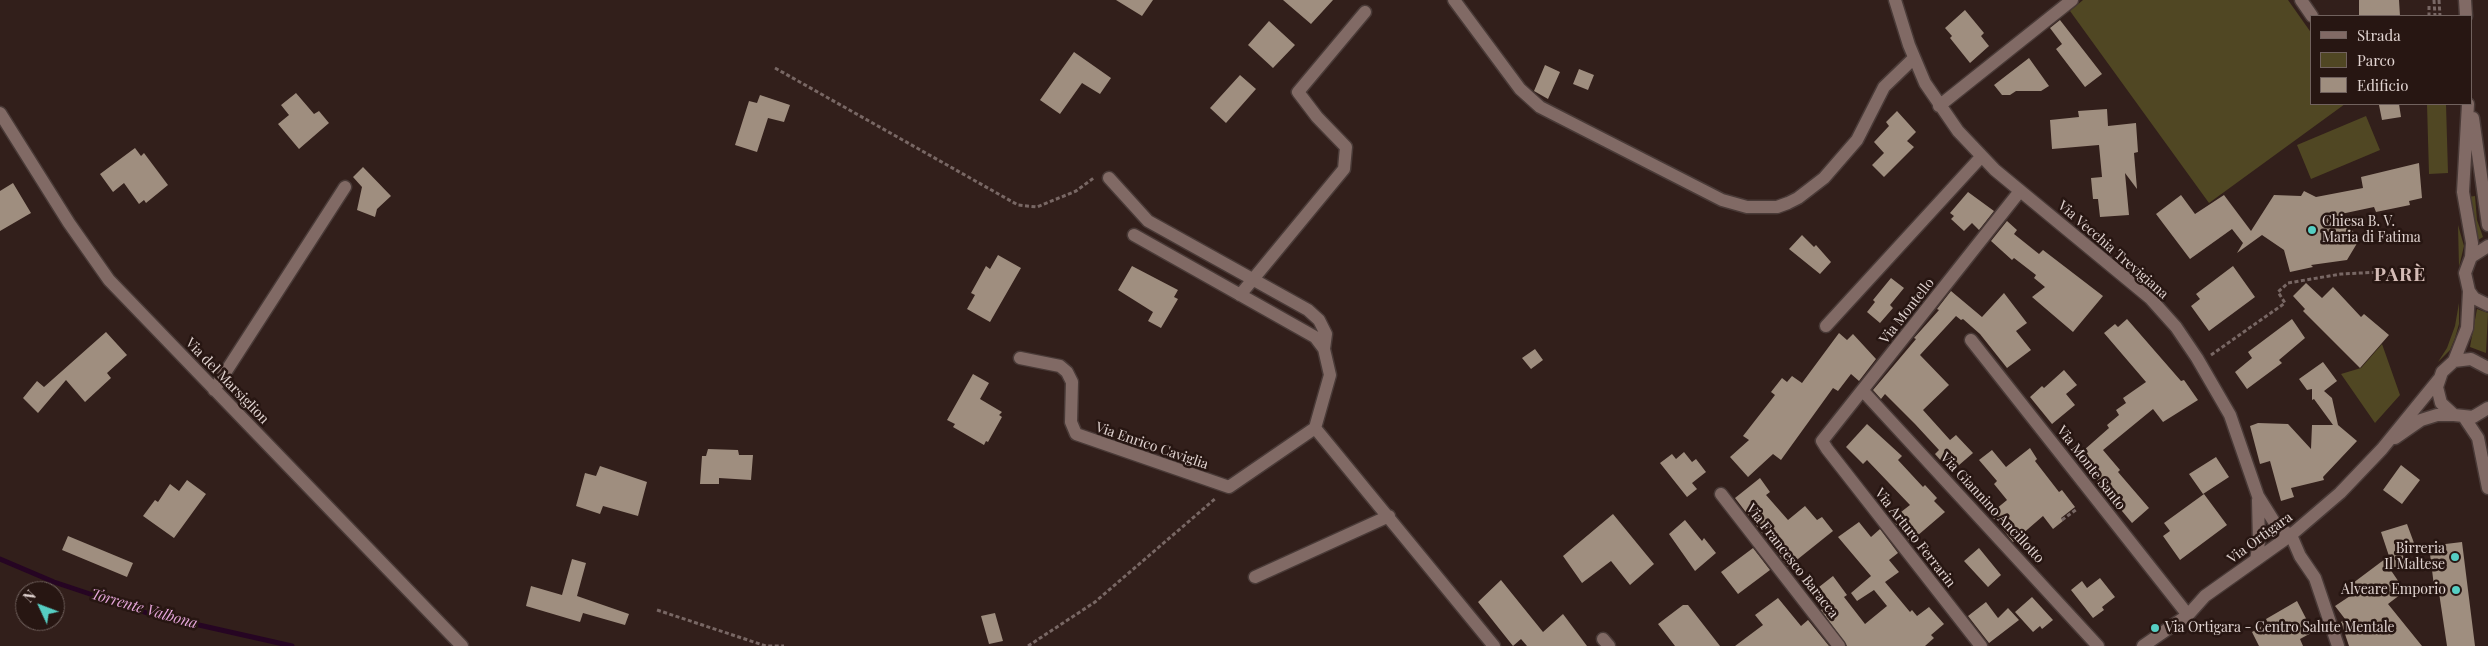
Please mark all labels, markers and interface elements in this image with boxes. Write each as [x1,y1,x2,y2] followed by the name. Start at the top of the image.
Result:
[2310,15,2473,105] legend
[2357,25,2401,45] text: Strada
[2357,50,2395,70] text: Parco
[2357,75,2408,95] text: Edificio
[2054,197,2172,303] street label: Via Vecchia Trevigiana
[2322,214,2421,246] place label: Chiesa B. V. Maria di Fatima
[2306,224,2318,236] marker: Chiesa B. V. Maria di Fatima
[2373,264,2427,286] district label: PARÈ
[1876,275,1938,347] street label: Via Montello
[182,335,272,427] street label: Via del Marsiglion
[1093,419,1211,473] street label: Via Enrico Caviglia
[2053,423,2129,513] street label: Via Monte Santo
[1936,449,2048,567] street label: Via Giannino Ancillotto
[1871,485,1959,591] street label: Via Arturo Ferrarin
[1742,501,1842,621] street label: Via Francesco Baracca
[2224,509,2296,567] street label: Via Ortigara
[2384,541,2445,574] place label: Birreria Il Maltese
[2449,551,2461,563] marker: Birreria Il Maltese
[15,581,65,631] north arrow
[2341,582,2446,598] place label: Alveare Emporio
[2450,584,2462,596] marker: Alveare Emporio
[88,585,200,633] water label: Torrente Valbona
[19,586,40,606] text: N
[2165,620,2395,636] place label: Via Ortigara - Centro Salute Mentale
[2149,622,2161,634] marker: Via Ortigara - Centro Salute Mentale

